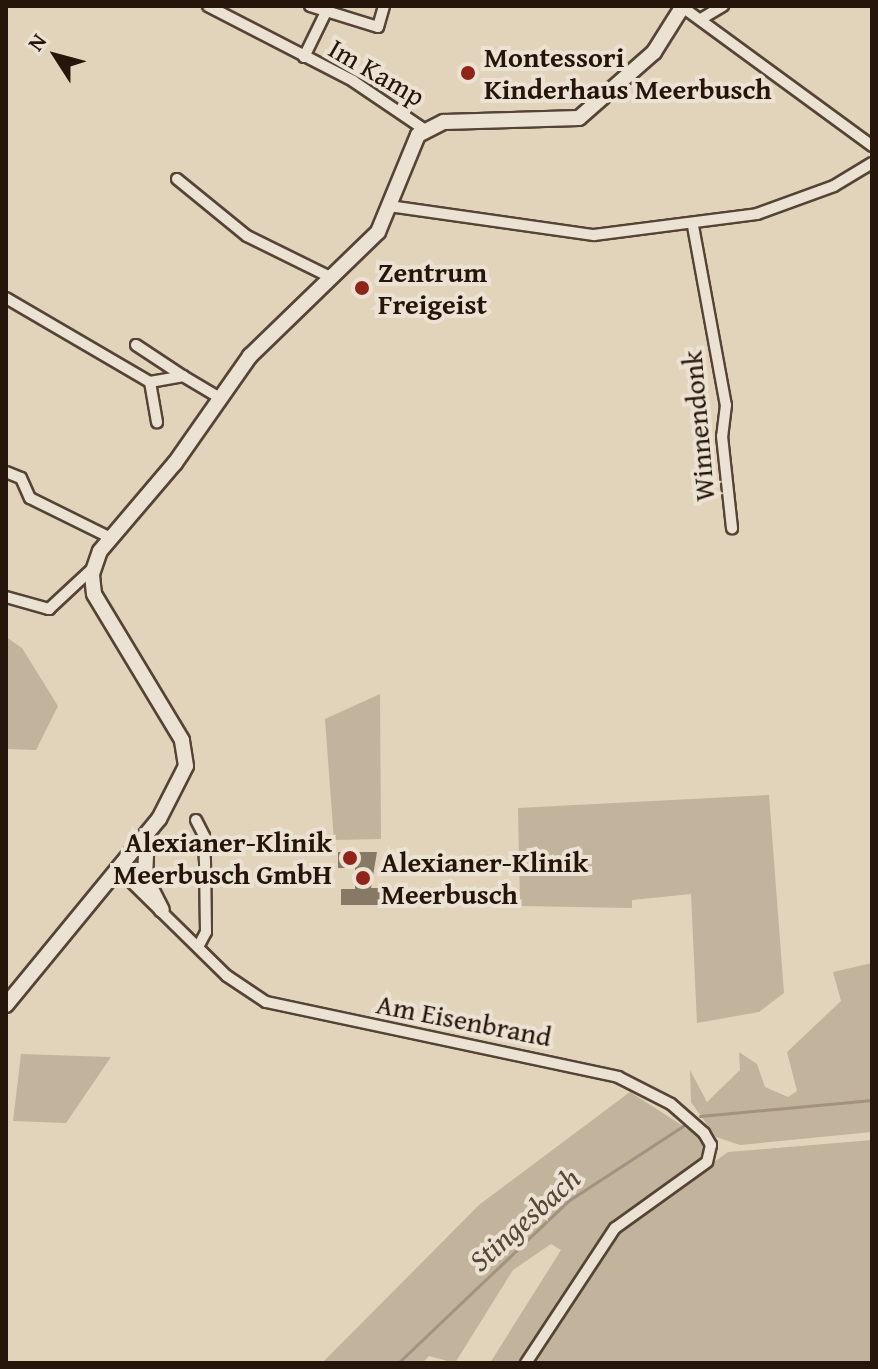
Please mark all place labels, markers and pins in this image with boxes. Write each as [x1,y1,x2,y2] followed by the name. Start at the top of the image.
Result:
[484,40,772,106] place label: Montessori Kinderhaus Meerbusch
[459,64,477,82] marker: Montessori Kinderhaus Meerbusch
[378,255,487,321] place label: Zentrum Freigeist
[353,279,371,297] marker: Zentrum Freigeist
[113,825,332,891] place label: Alexianer-Klinik Meerbusch GmbH
[381,845,588,911] place label: Alexianer-Klinik Meerbusch
[339,847,361,869] marker: Alexianer-Klinik Meerbusch GmbH
[352,867,374,889] marker: Alexianer-Klinik Meerbusch

